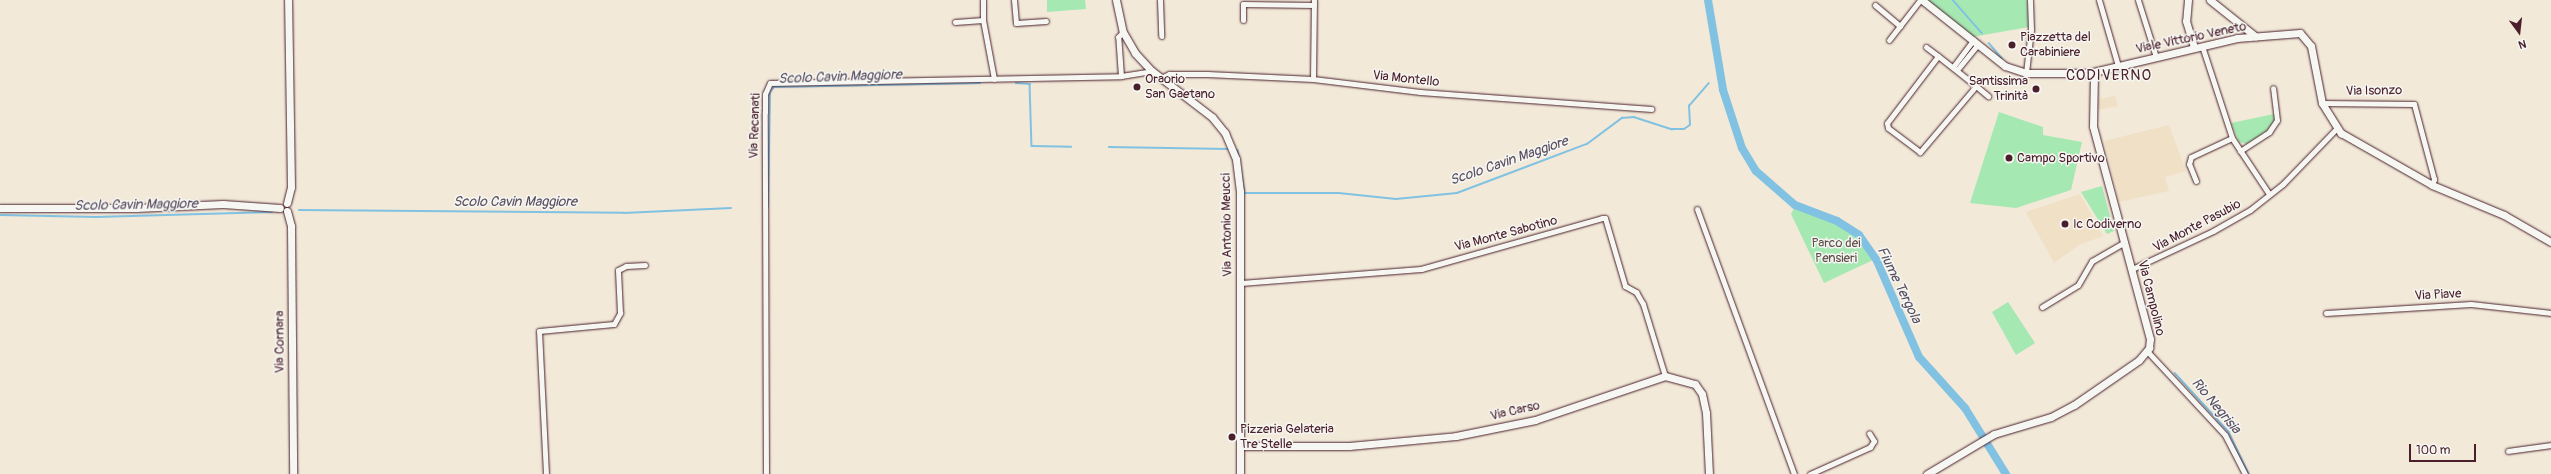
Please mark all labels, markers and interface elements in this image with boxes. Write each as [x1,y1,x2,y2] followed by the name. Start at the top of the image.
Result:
[2499,12,2539,52] north arrow
[2134,19,2248,57] street label: Viale Vittorio Veneto
[2020,30,2091,61] place label: Piazzetta del Carabiniere
[2517,37,2528,51] text: N
[2007,40,2017,50] marker: Piazzetta del Carabiniere
[778,66,902,88] water label: Scolo Cavin Maggiore
[2066,67,2152,85] district label: CODIVERNO
[1372,68,1440,90] street label: Via Montello
[1145,72,1215,103] place label: Oraorio San Gaetano
[1969,74,2028,105] place label: Santissima Trinità
[1132,82,1142,92] marker: Oraorio San Gaetano
[2346,83,2402,99] street label: Via Isonzo
[2031,84,2041,94] marker: Santissima Trinità
[746,93,764,159] street label: Via Recanati
[1448,133,1570,189] water label: Scolo Cavin Maggiore
[2017,150,2105,166] place label: Campo Sportivo
[2004,153,2014,163] marker: Campo Sportivo
[1218,173,1236,277] street label: Via Antonio Meucci
[453,194,577,210] water label: Scolo Cavin Maggiore
[74,196,198,214] water label: Scolo Cavin Maggiore
[2150,196,2244,256] street label: Via Monte Pasubio
[1453,213,1559,255] street label: Via Monte Sabotino
[2073,216,2142,232] place label: Ic Codiverno
[2060,219,2070,229] marker: Ic Codiverno
[1812,236,1860,267] park label: Parco dei Pensieri
[1873,244,1925,326] water label: Fiume Tergola
[2134,258,2168,338] street label: Via Campolino
[2414,286,2462,304] street label: Via Piave
[272,311,288,373] street label: Via Cornara
[2188,375,2244,437] water label: Rio Negrisia
[1489,398,1541,424] street label: Via Carso
[1240,422,1334,453] place label: Pizzeria Gelateria Tre Stelle
[1227,432,1237,442] marker: Pizzeria Gelateria Tre Stelle
[2411,436,2478,462] scale bar
[2416,443,2450,458] text: 100 m

